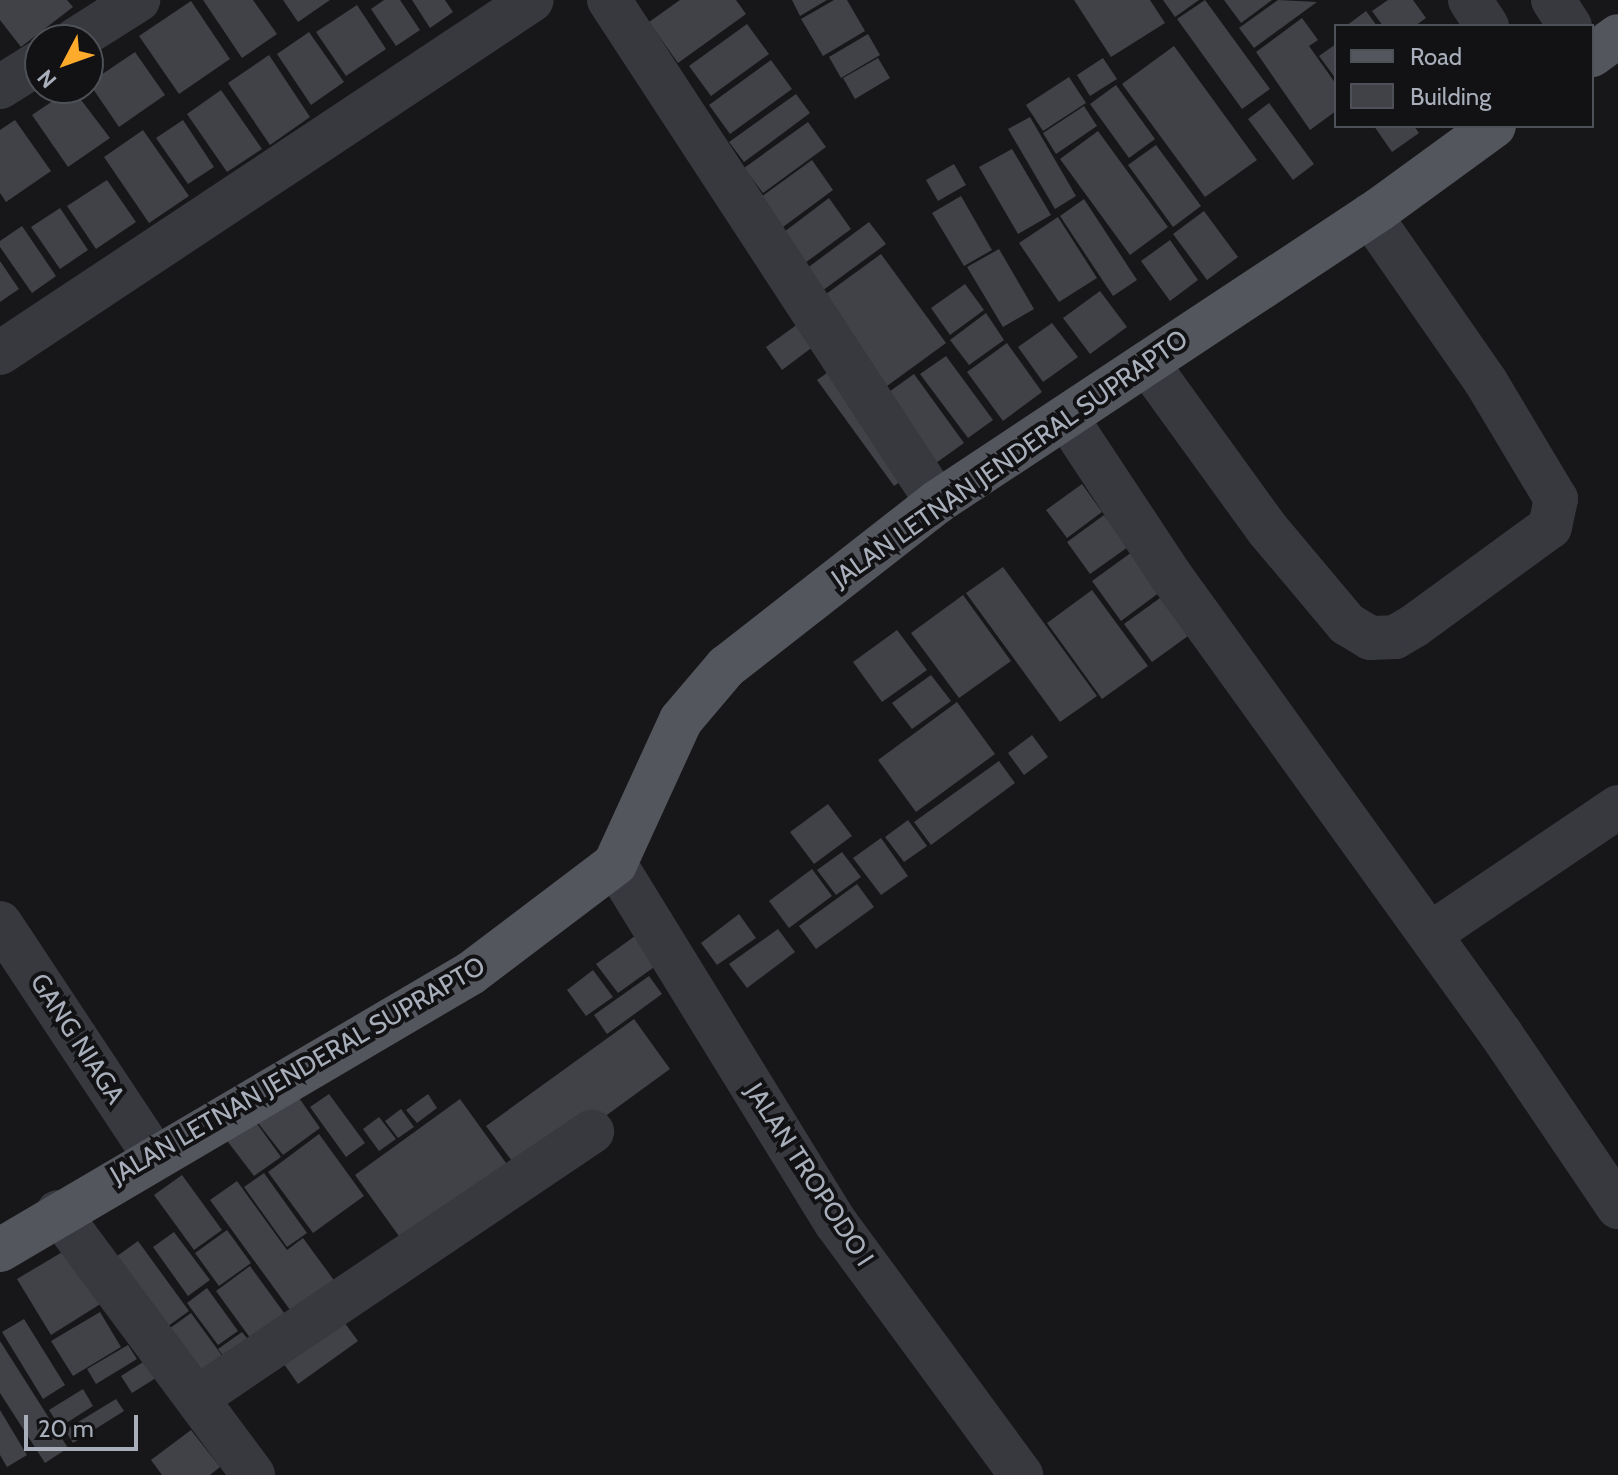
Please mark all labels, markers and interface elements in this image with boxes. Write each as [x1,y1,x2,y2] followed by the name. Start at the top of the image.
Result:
[24,24,104,104] north arrow
[1334,24,1594,128] legend
[1410,42,1462,71] text: Road
[32,64,62,93] text: N
[1410,82,1491,111] text: Building
[826,324,1194,594] street label: JALAN LETNAN JENDERAL SUPRAPTO
[105,951,491,1191] street label: JALAN LETNAN JENDERAL SUPRAPTO
[23,968,131,1110] street label: GANG NIAGA
[738,1078,880,1272] street label: JALAN TROPODO I
[28,1399,142,1449] scale bar
[38,1414,94,1443] text: 20 m

